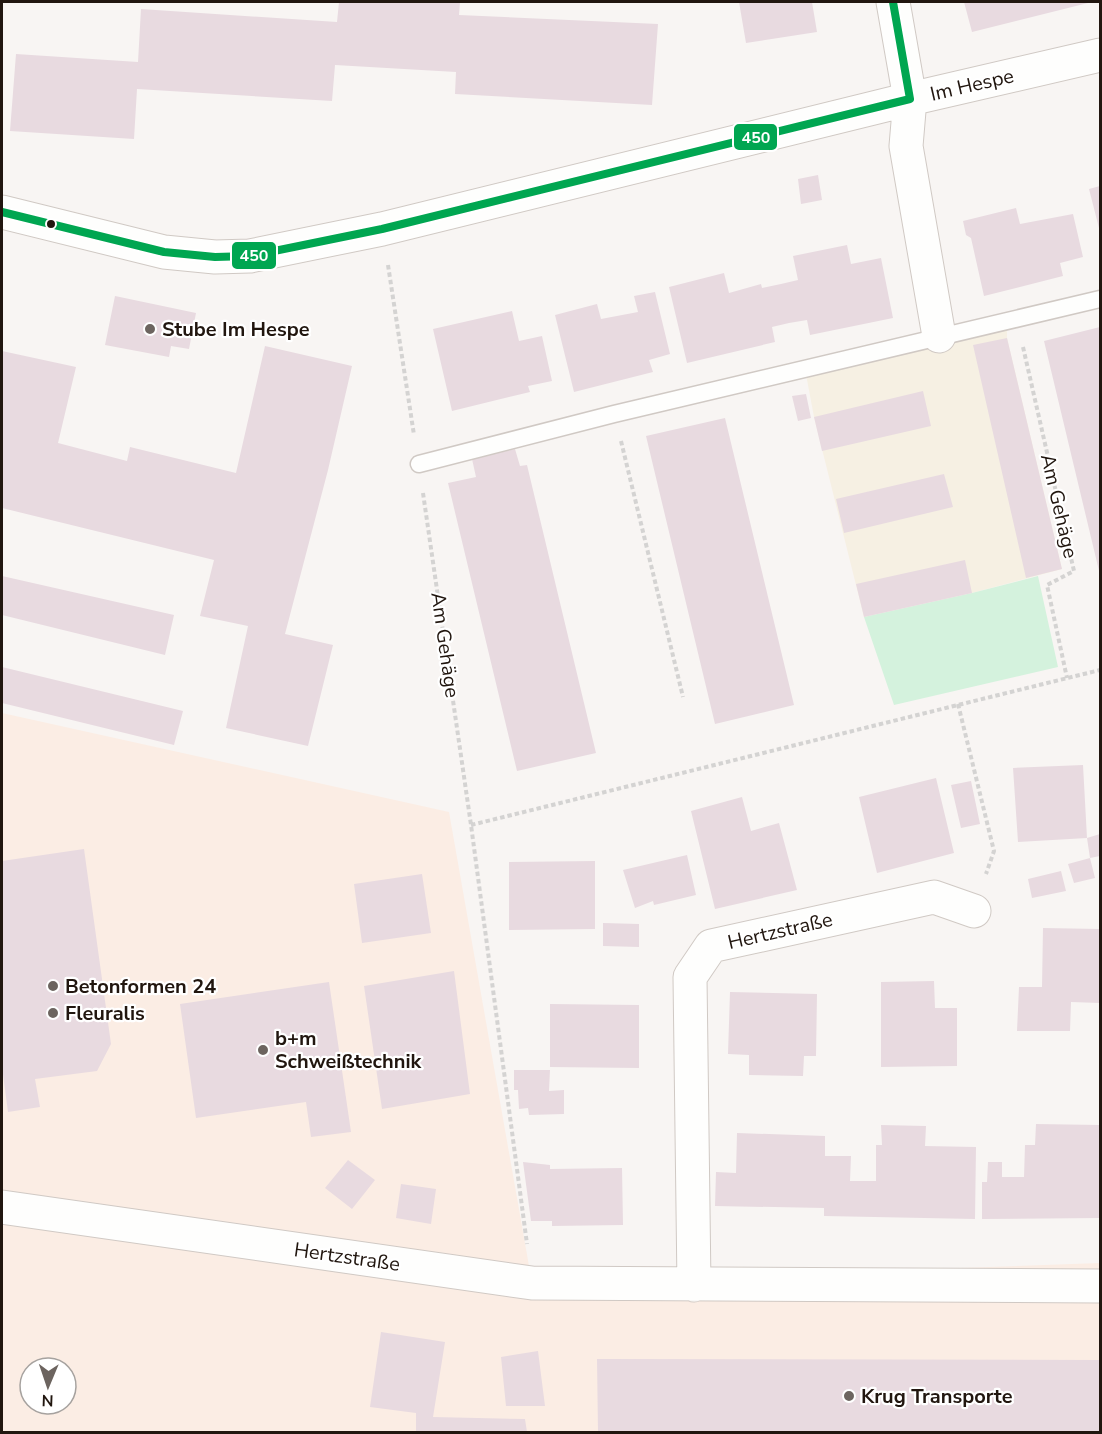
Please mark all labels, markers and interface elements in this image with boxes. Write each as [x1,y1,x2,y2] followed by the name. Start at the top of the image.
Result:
[927,62,1017,108] street label: Im Hespe
[733,123,778,151] line badge: 450
[742,127,770,149] text: 450
[45,218,57,230] unlabelled marker
[231,241,277,270] line badge: 450
[240,245,268,267] text: 450
[162,316,310,343] place label: Stube Im Hespe
[143,322,157,336] marker: Stube Im Hespe
[1034,451,1084,561] street label: Am Gehäge
[424,590,466,700] street label: Am Gehäge
[725,906,835,956] street label: Hertzstraße
[65,973,216,1000] place label: Betonformen 24
[46,979,60,993] marker: Betonformen 24
[65,1000,145,1027] place label: Fleuralis
[46,1006,60,1020] marker: Fleuralis
[275,1025,423,1075] place label: b+m Schweißtechnik
[256,1043,270,1057] marker: b+m Schweißtechnik
[292,1236,402,1278] street label: Hertzstraße
[18,1356,78,1416] north arrow
[861,1383,1013,1410] place label: Krug Transporte
[41,1389,54,1411] text: N
[842,1389,856,1403] marker: Krug Transporte

